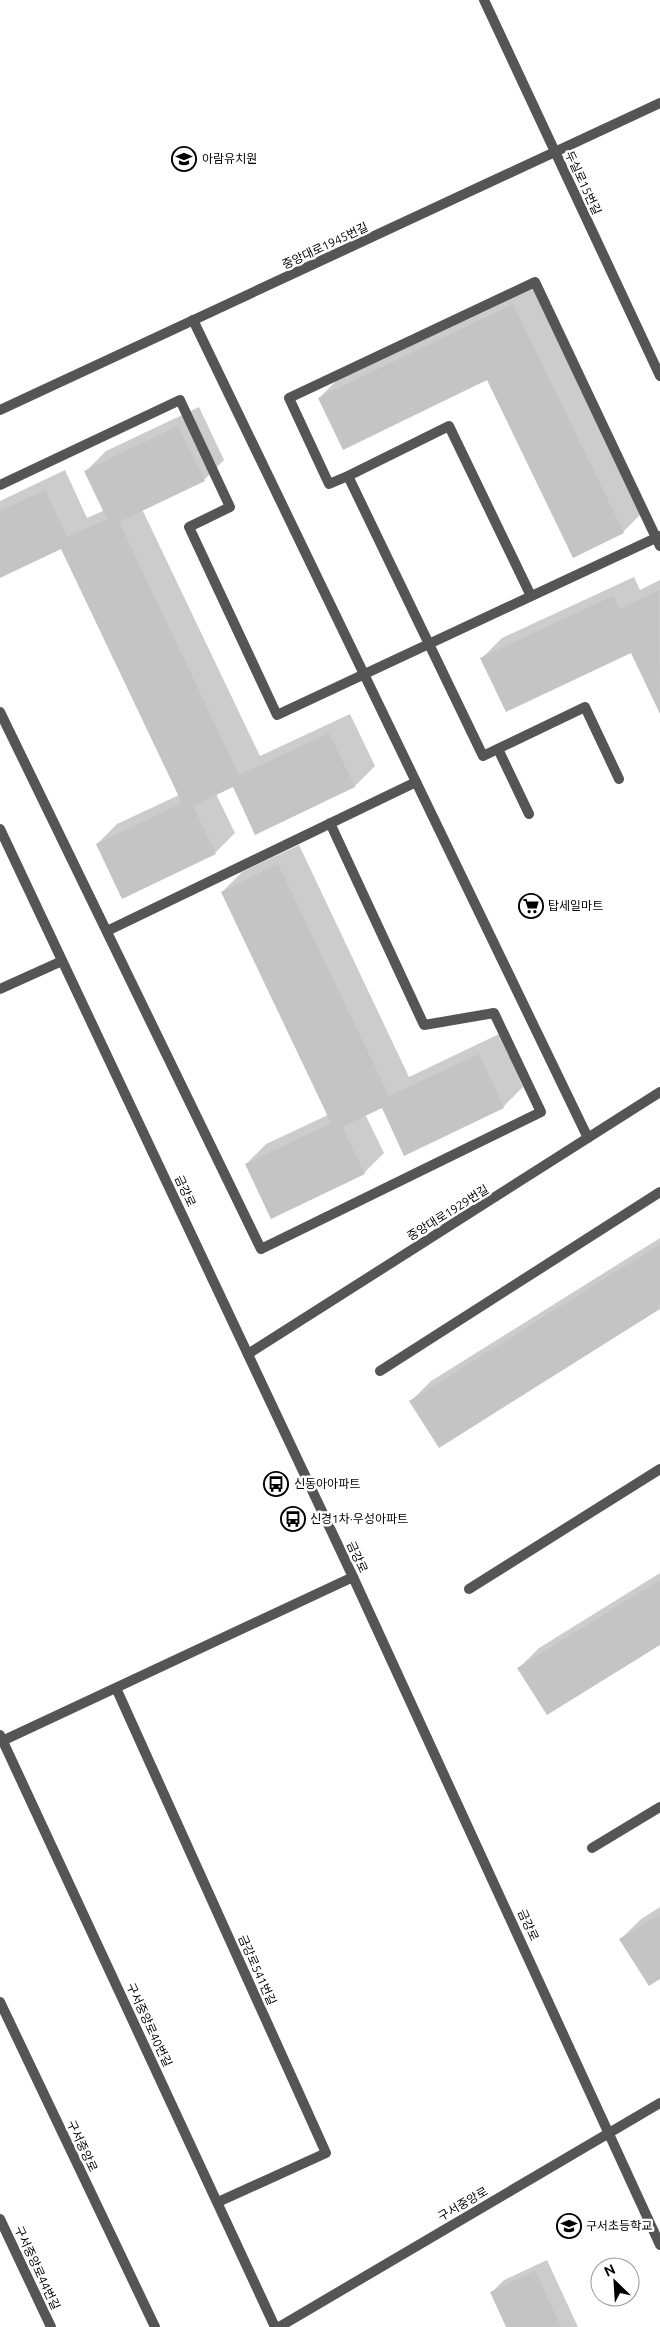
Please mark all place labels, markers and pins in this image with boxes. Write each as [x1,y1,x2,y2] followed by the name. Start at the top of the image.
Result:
[171,146,197,172] school or university icon: 아람유치원
[202,152,257,165] place label: 아람유치원
[518,893,544,919] supermarket icon: 탑세일마트
[548,899,603,912] place label: 탑세일마트
[263,1471,289,1497] bus stop icon: 신동아아파트
[294,1477,360,1490] place label: 신동아아파트
[280,1506,306,1532] bus stop icon: 신경1차·우성아파트
[310,1512,408,1525] place label: 신경1차·우성아파트
[556,2213,582,2239] school or university icon: 구서초등학교
[586,2219,652,2232] place label: 구서초등학교

